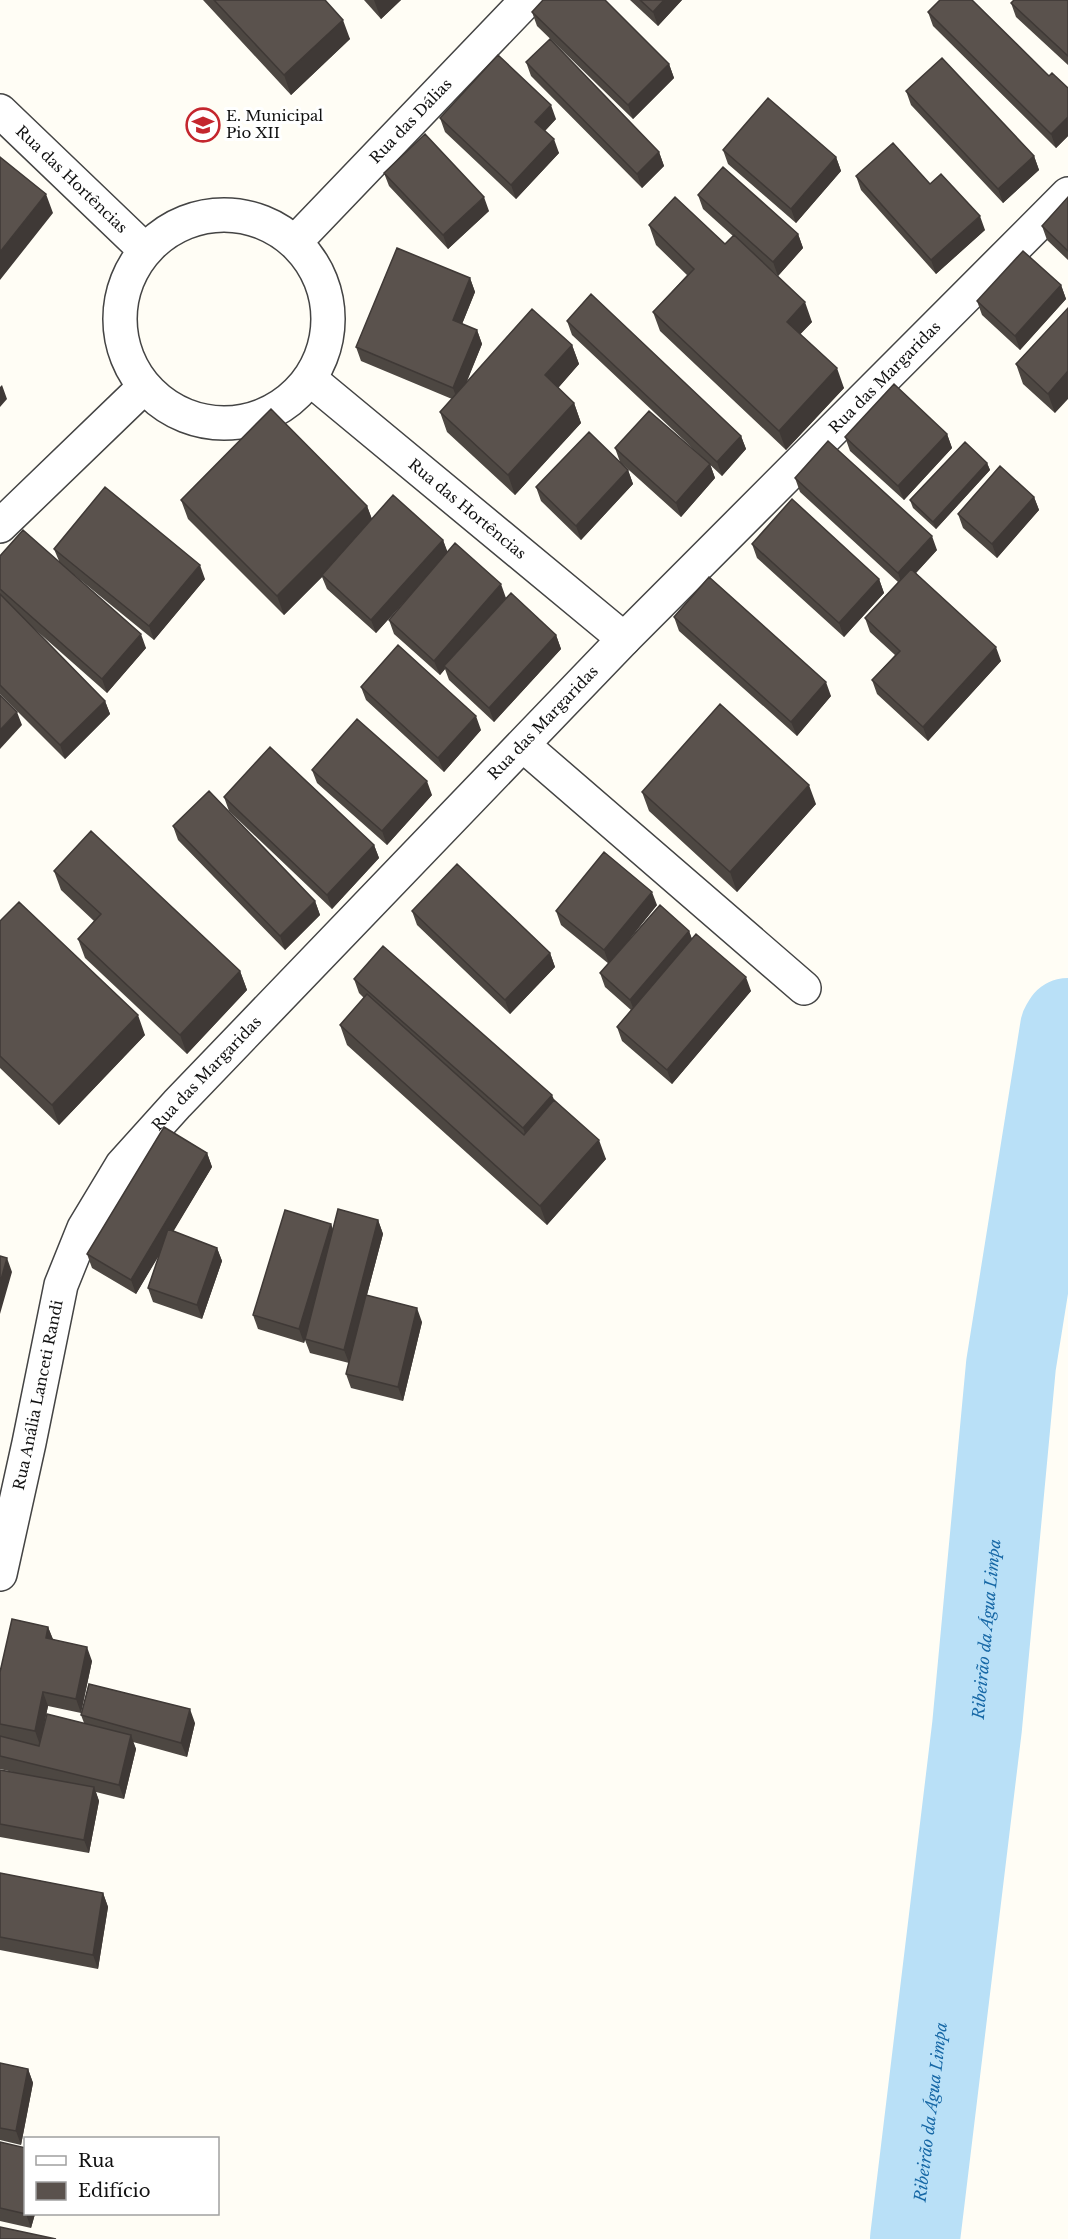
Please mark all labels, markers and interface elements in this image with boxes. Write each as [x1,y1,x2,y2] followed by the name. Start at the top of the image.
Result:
[365,74,456,167] street label: Rua das Dálias
[226,106,323,142] place label: E. Municipal Pio XII
[185,107,221,143] school or university icon: E. Municipal Pio XII
[12,121,132,237] street label: Rua das Hortências
[825,317,945,437] street label: Rua das Margaridas
[405,454,530,563] street label: Rua das Hortências
[484,662,602,784] street label: Rua das Margaridas
[148,1012,265,1134] street label: Rua das Margaridas
[9,1298,67,1492] street label: Rua Anália Lanceti Randi
[968,1538,1005,1721] water label: Ribeirão da Água Limpa
[909,2021,951,2204] water label: Ribeirão da Água Limpa
[24,2137,219,2215] legend
[78,2150,114,2172] text: Rua
[78,2180,151,2202] text: Edifício

